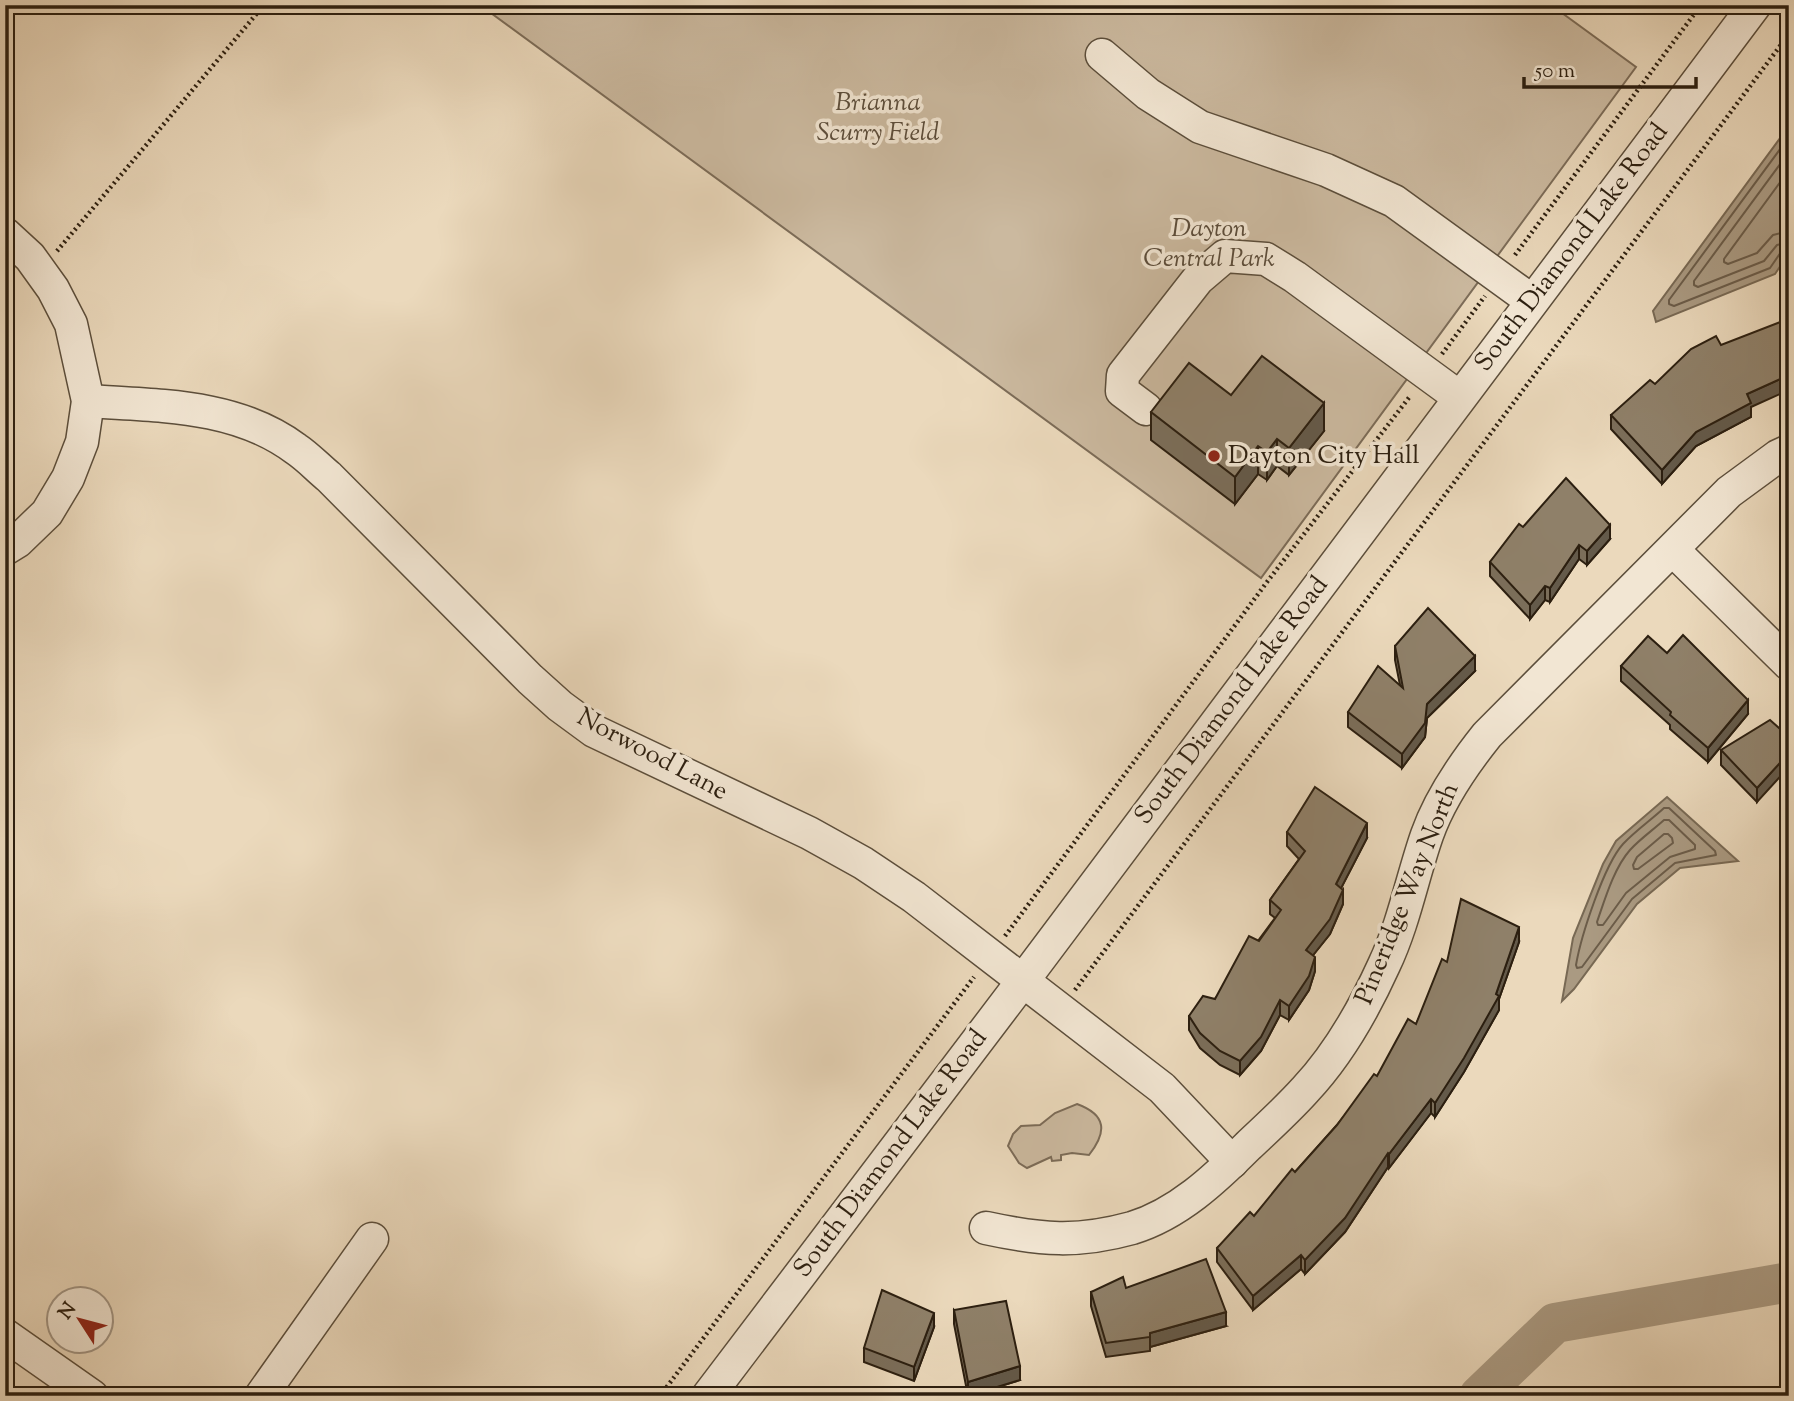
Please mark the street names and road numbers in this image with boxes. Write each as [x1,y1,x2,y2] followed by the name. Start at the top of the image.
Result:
[1466,116,1678,380] street label: South Diamond Lake Road
[1126,569,1338,833] street label: South Diamond Lake Road
[570,700,734,810] street label: Norwood Lane
[1347,777,1469,1011] street label: Pineridge Way North
[785,1022,997,1286] street label: South Diamond Lake Road

